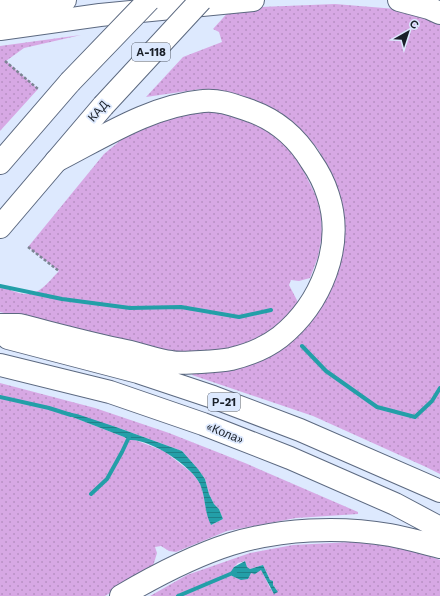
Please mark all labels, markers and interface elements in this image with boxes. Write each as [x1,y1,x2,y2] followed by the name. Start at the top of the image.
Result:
[388,12,428,52] north arrow
[407,17,421,32] text: С
[132,43,170,61] road number: А-118
[85,98,111,124] street label: КАД
[208,393,240,411] road number: Р-21
[204,419,246,447] street label: «Кола»

